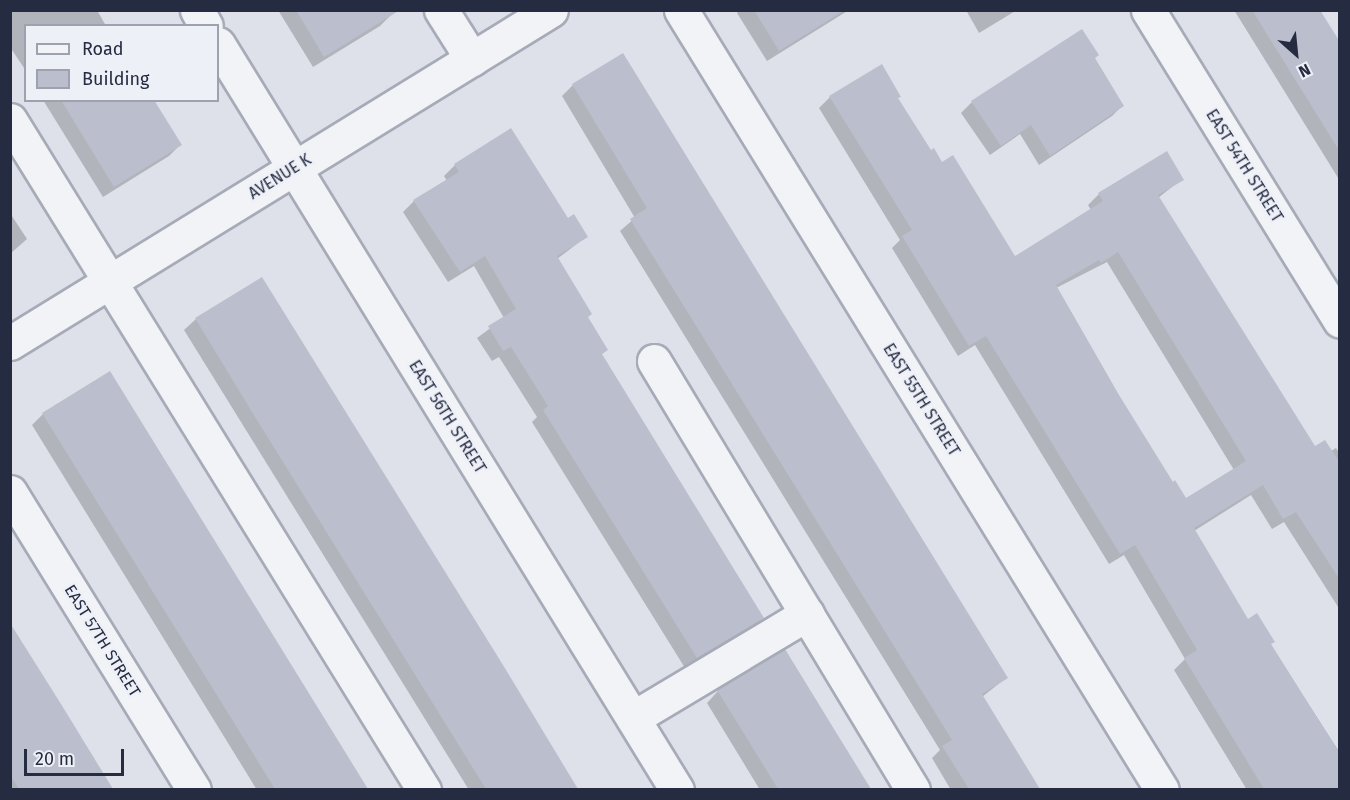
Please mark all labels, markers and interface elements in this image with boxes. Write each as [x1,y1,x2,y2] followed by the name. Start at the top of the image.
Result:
[24,24,219,102] legend
[1266,24,1326,84] north arrow
[82,38,124,60] text: Road
[1295,60,1313,81] text: N
[82,68,149,90] text: Building
[1202,106,1286,226] street label: EAST 54TH STREET
[245,150,315,204] street label: AVENUE K
[879,340,963,460] street label: EAST 55TH STREET
[405,357,489,477] street label: EAST 56TH STREET
[60,581,144,701] street label: EAST 57TH STREET
[27,737,128,775] scale bar
[35,748,74,770] text: 20 m

